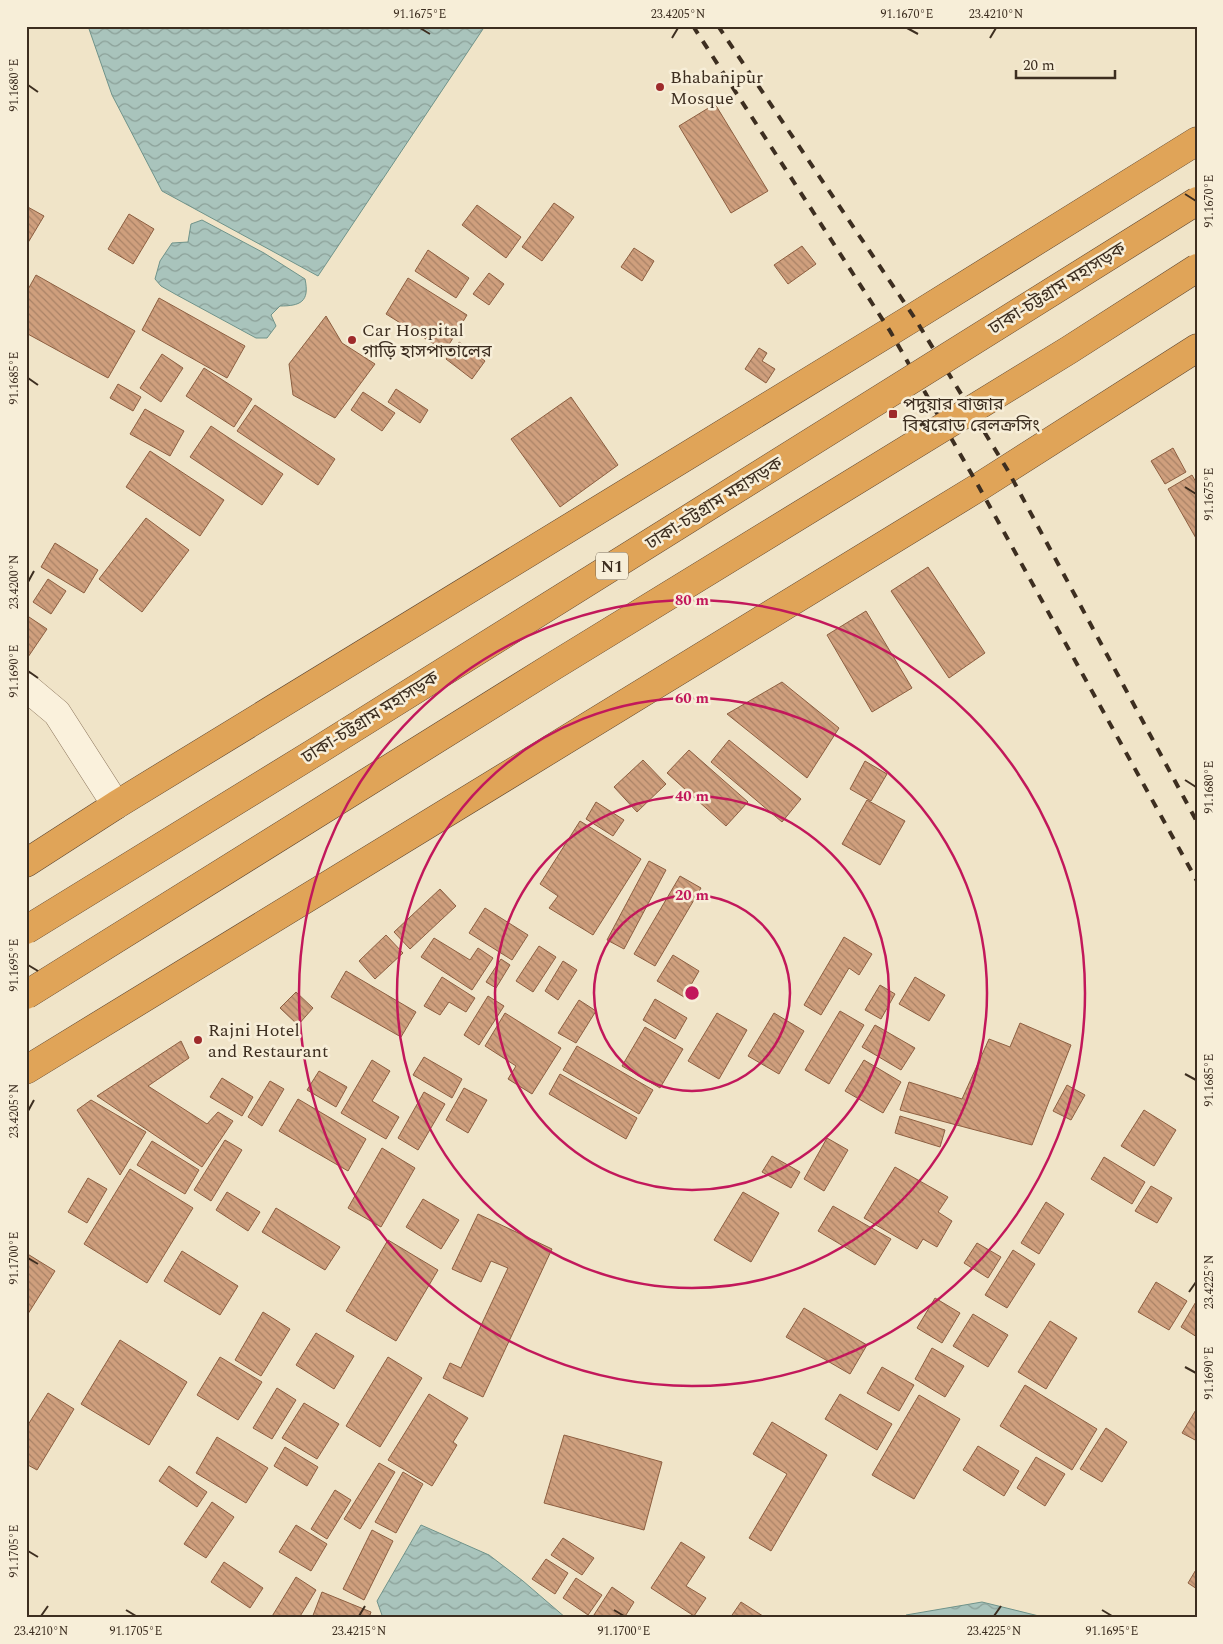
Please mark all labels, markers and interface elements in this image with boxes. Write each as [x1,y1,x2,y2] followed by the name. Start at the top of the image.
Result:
[394,5,446,24] text: 91.1675°E
[651,5,705,24] text: 23.4205°N
[881,5,933,24] text: 91.1670°E
[969,5,1023,24] text: 23.4210°N
[1016,48,1114,80] scale bar
[1023,54,1055,77] text: 20 m
[5,59,24,111] text: 91.1680°E
[670,64,763,112] place label: Bhabanipur Mosque
[654,81,666,93] marker: Bhabanipur Mosque
[1200,175,1219,227] text: 91.1670°E
[983,235,1132,342] street label: ঢাকা-চট্টগ্রাম মহাসড়ক
[362,317,492,365] place label: Car Hospital গাড়ি হাসপাতালের
[346,334,358,346] marker: Car Hospital গাড়ি হাসপাতালের
[5,352,24,404] text: 91.1685°E
[902,391,1040,439] place label: পদুয়ার বাজার বিশ্বরোড রেলক্রসিং
[887,408,899,420] marker: পদুয়ার বাজার বিশ্বরোড রেলক্রসিং
[640,450,789,557] street label: ঢাকা-চট্টগ্রাম মহাসড়ক
[1200,468,1219,520] text: 91.1675°E
[596,552,628,580] road number: N1
[5,555,24,609] text: 23.4200°N
[675,589,710,612] text: 80 m
[5,645,24,697] text: 91.1690°E
[296,664,445,771] street label: ঢাকা-চট্টগ্রাম মহাসড়ক
[675,687,710,710] text: 60 m
[1200,761,1219,813] text: 91.1680°E
[675,785,710,808] text: 40 m
[675,884,710,907] text: 20 m
[5,939,24,991] text: 91.1695°E
[683,984,701,1002] centre of rings
[208,1017,328,1065] place label: Rajni Hotel and Restaurant
[192,1034,204,1046] marker: Rajni Hotel and Restaurant
[1200,1054,1219,1106] text: 91.1685°E
[5,1084,24,1138] text: 23.4205°N
[5,1232,24,1284] text: 91.1700°E
[1200,1255,1219,1309] text: 23.4225°N
[1200,1347,1219,1399] text: 91.1690°E
[5,1525,24,1577] text: 91.1705°E
[14,1622,68,1641] text: 23.4210°N
[110,1622,162,1641] text: 91.1705°E
[332,1622,386,1641] text: 23.4215°N
[598,1622,650,1641] text: 91.1700°E
[967,1622,1021,1641] text: 23.4225°N
[1086,1622,1138,1641] text: 91.1695°E

